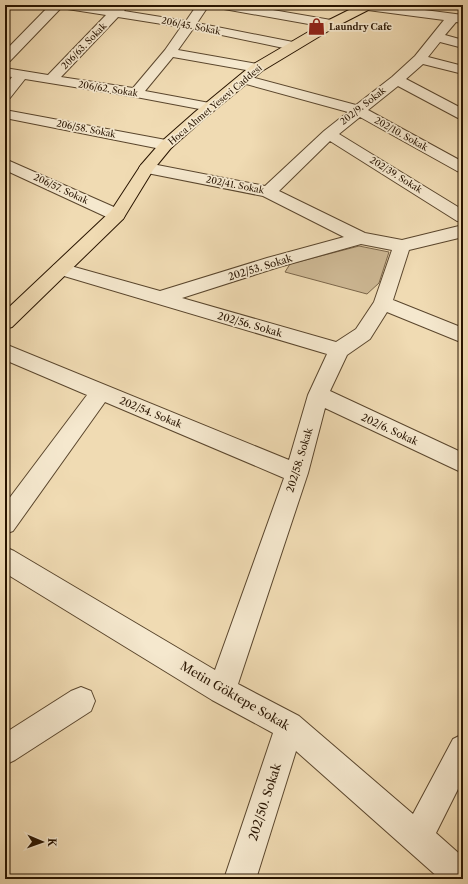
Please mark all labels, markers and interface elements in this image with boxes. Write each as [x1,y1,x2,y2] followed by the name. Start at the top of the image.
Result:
[161,14,222,37] street label: 206/45. Sokak
[306,17,326,37] shop icon: Laundry Cafe
[59,20,109,71] street label: 206/63. Sokak
[329,21,393,32] place label: Laundry Cafe
[166,62,264,147] street label: Hoca Ahmet Yesevi Caddesi
[77,78,140,99] street label: 206/62. Sokak
[338,84,388,127] street label: 202/9. Sokak
[373,114,431,153] street label: 202/10. Sokak
[56,117,117,140] street label: 206/58. Sokak
[368,154,425,195] street label: 202/39. Sokak
[32,171,91,206] street label: 206/57. Sokak
[205,174,266,196] street label: 202/41. Sokak
[227,251,295,283] street label: 202/53. Sokak
[216,309,285,340] street label: 202/56. Sokak
[118,394,185,431] street label: 202/54. Sokak
[359,411,421,449] street label: 202/6. Sokak
[284,425,316,494] street label: 202/58. Sokak
[178,658,294,734] street label: Metin Göktepe Sokak
[245,760,284,842] street label: 202/50. Sokak
[22,822,62,862] north arrow
[45,838,59,848] text: K

